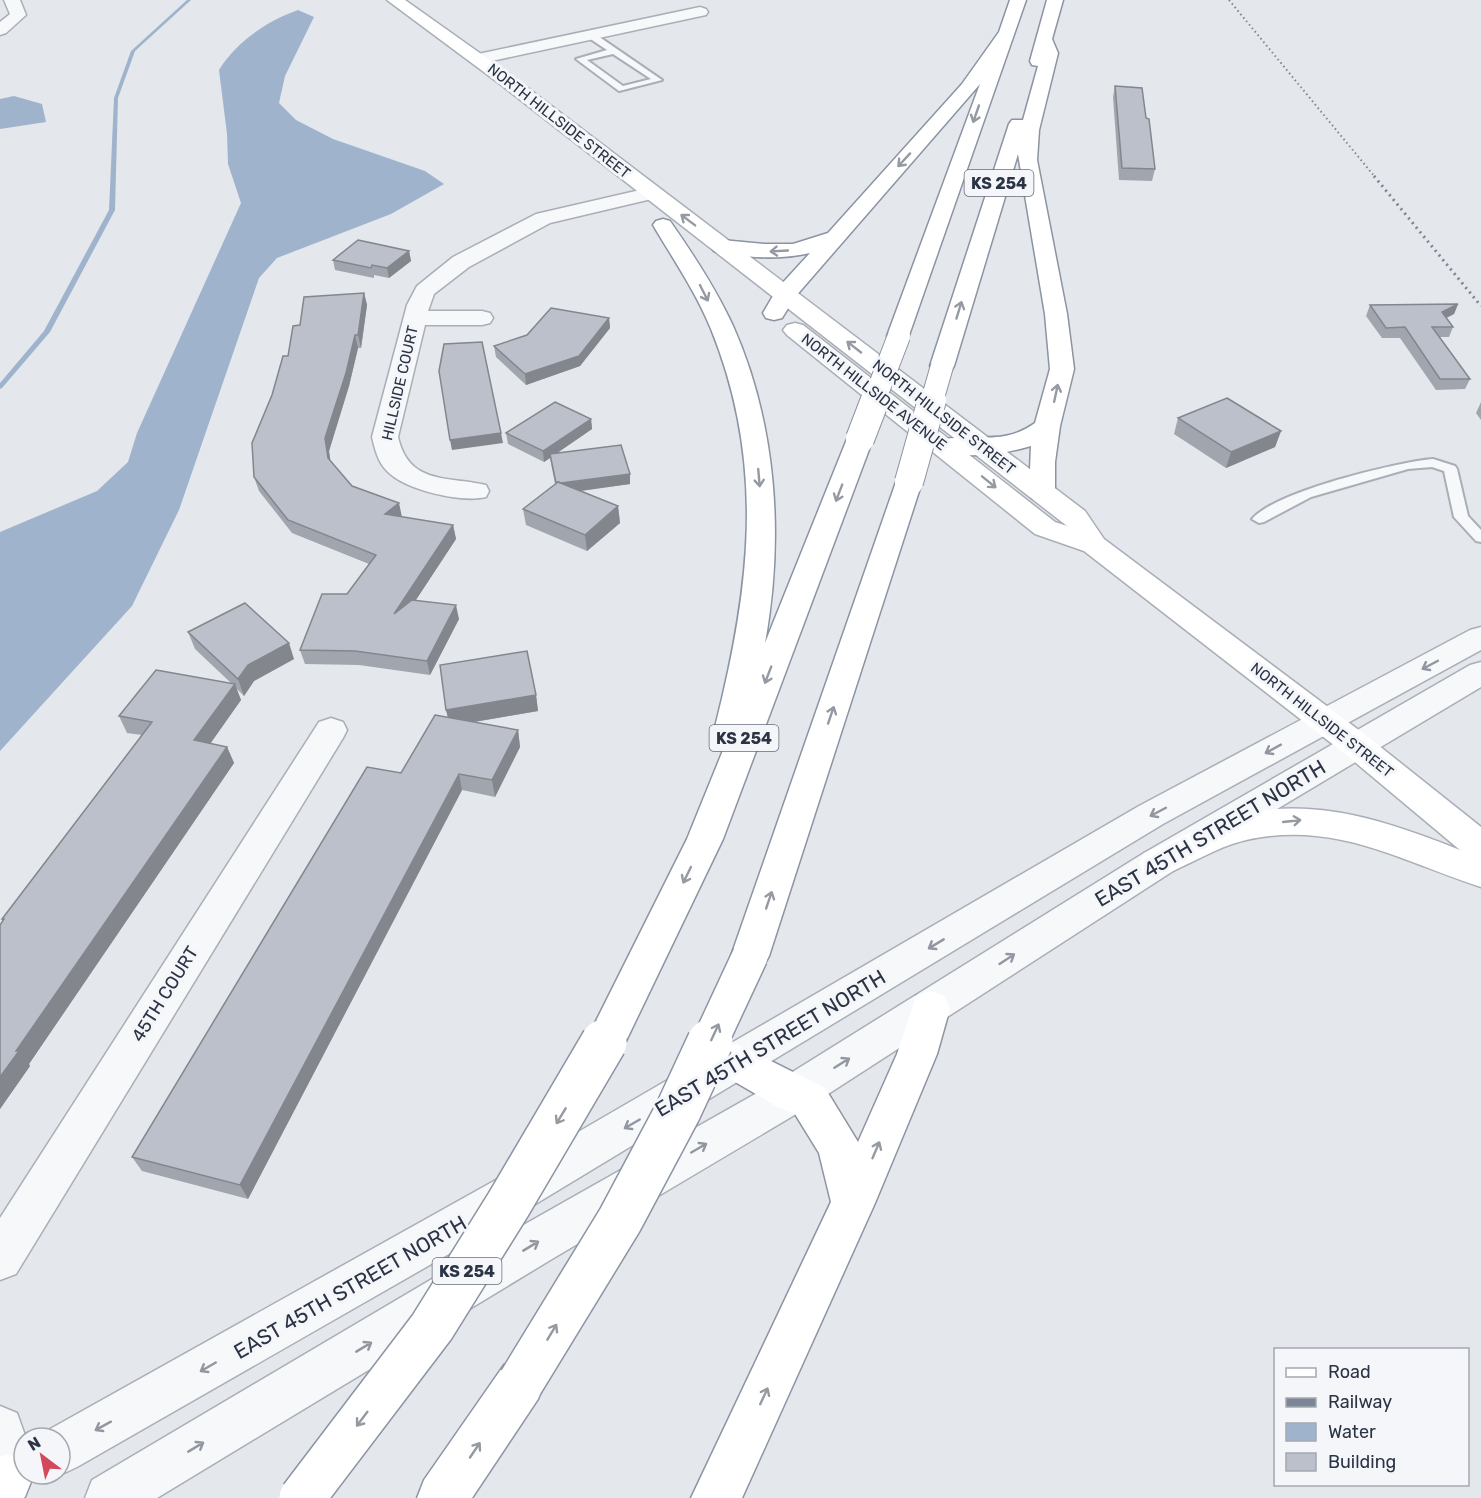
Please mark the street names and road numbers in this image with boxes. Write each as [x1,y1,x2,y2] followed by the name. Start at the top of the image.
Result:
[484,60,634,183] street label: NORTH HILLSIDE STREET
[964,170,1034,196] road number: KS 254
[378,324,422,442] street label: HILLSIDE COURT
[798,330,950,454] street label: NORTH HILLSIDE AVENUE
[869,356,1019,479] street label: NORTH HILLSIDE STREET
[1247,659,1397,782] street label: NORTH HILLSIDE STREET
[710,725,778,751] road number: KS 254
[1090,754,1330,912] street label: EAST 45TH STREET NORTH
[127,942,203,1046] street label: 45TH COURT
[650,964,890,1122] street label: EAST 45TH STREET NORTH
[229,1210,471,1364] street label: EAST 45TH STREET NORTH
[432,1258,502,1284] road number: KS 254

